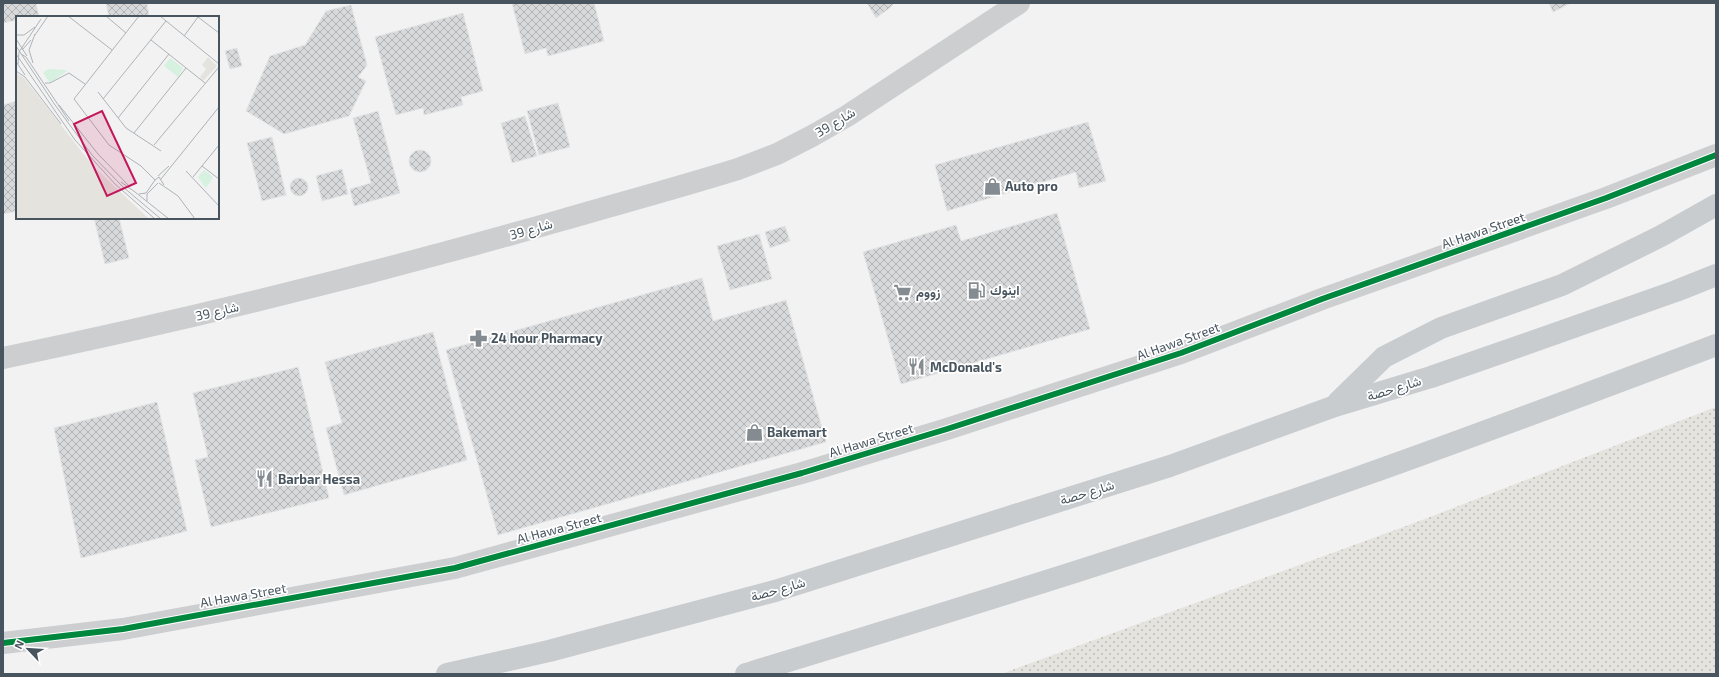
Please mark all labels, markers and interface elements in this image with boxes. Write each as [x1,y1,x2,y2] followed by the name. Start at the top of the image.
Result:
[16,16,219,219] inset map
[812,104,859,142] street label: شارع 39
[982,176,1002,196] shop icon: Auto pro
[1005,178,1058,194] place label: Auto pro
[1439,208,1527,252] street label: Al Hawa Street
[508,215,555,245] street label: شارع 39
[967,280,987,300] fuel station icon: اينوك
[893,282,913,302] supermarket icon: زووم
[990,282,1020,299] place label: اينوك
[916,284,941,301] place label: زووم
[194,298,241,326] street label: شارع 39
[1134,319,1222,363] street label: Al Hawa Street
[468,328,488,348] pharmacy icon: 24 hour Pharmacy
[491,330,603,346] place label: 24 hour Pharmacy
[907,357,927,377] restaurant icon: McDonald's
[930,359,1002,375] place label: McDonald's
[1365,372,1424,406] street label: شارع حصة
[827,420,915,460] street label: Al Hawa Street
[744,422,764,442] shop icon: Bakemart
[767,424,828,440] place label: Bakemart
[255,469,275,489] restaurant icon: Barbar Hessa
[278,471,360,487] place label: Barbar Hessa
[1058,476,1117,510] street label: شارع حصة
[515,509,603,547] street label: Al Hawa Street
[749,574,808,606] street label: شارع حصة
[199,580,287,610] street label: Al Hawa Street
[8,629,48,669] north arrow
[11,638,26,651] text: N

